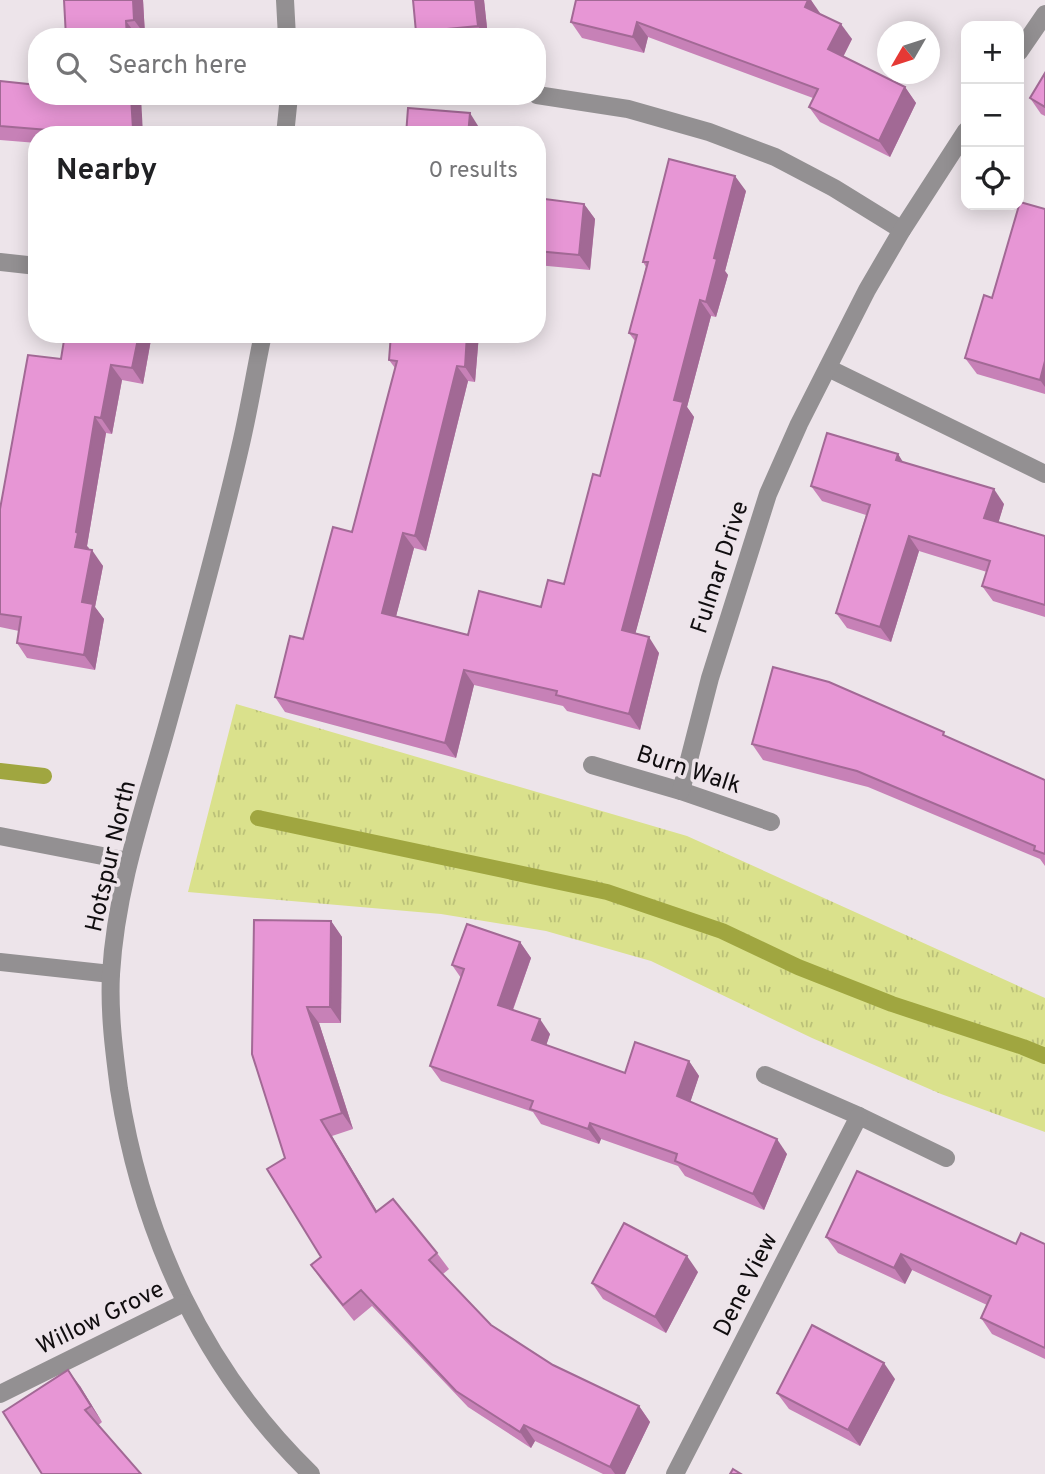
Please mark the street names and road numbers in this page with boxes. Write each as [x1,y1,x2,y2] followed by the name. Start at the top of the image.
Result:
[685,498,756,638] street label: Fulmar Drive
[632,740,745,802] street label: Burn Walk
[80,778,144,935] street label: Hotspur North
[708,1228,786,1342] street label: Dene View
[32,1275,170,1363] street label: Willow Grove

